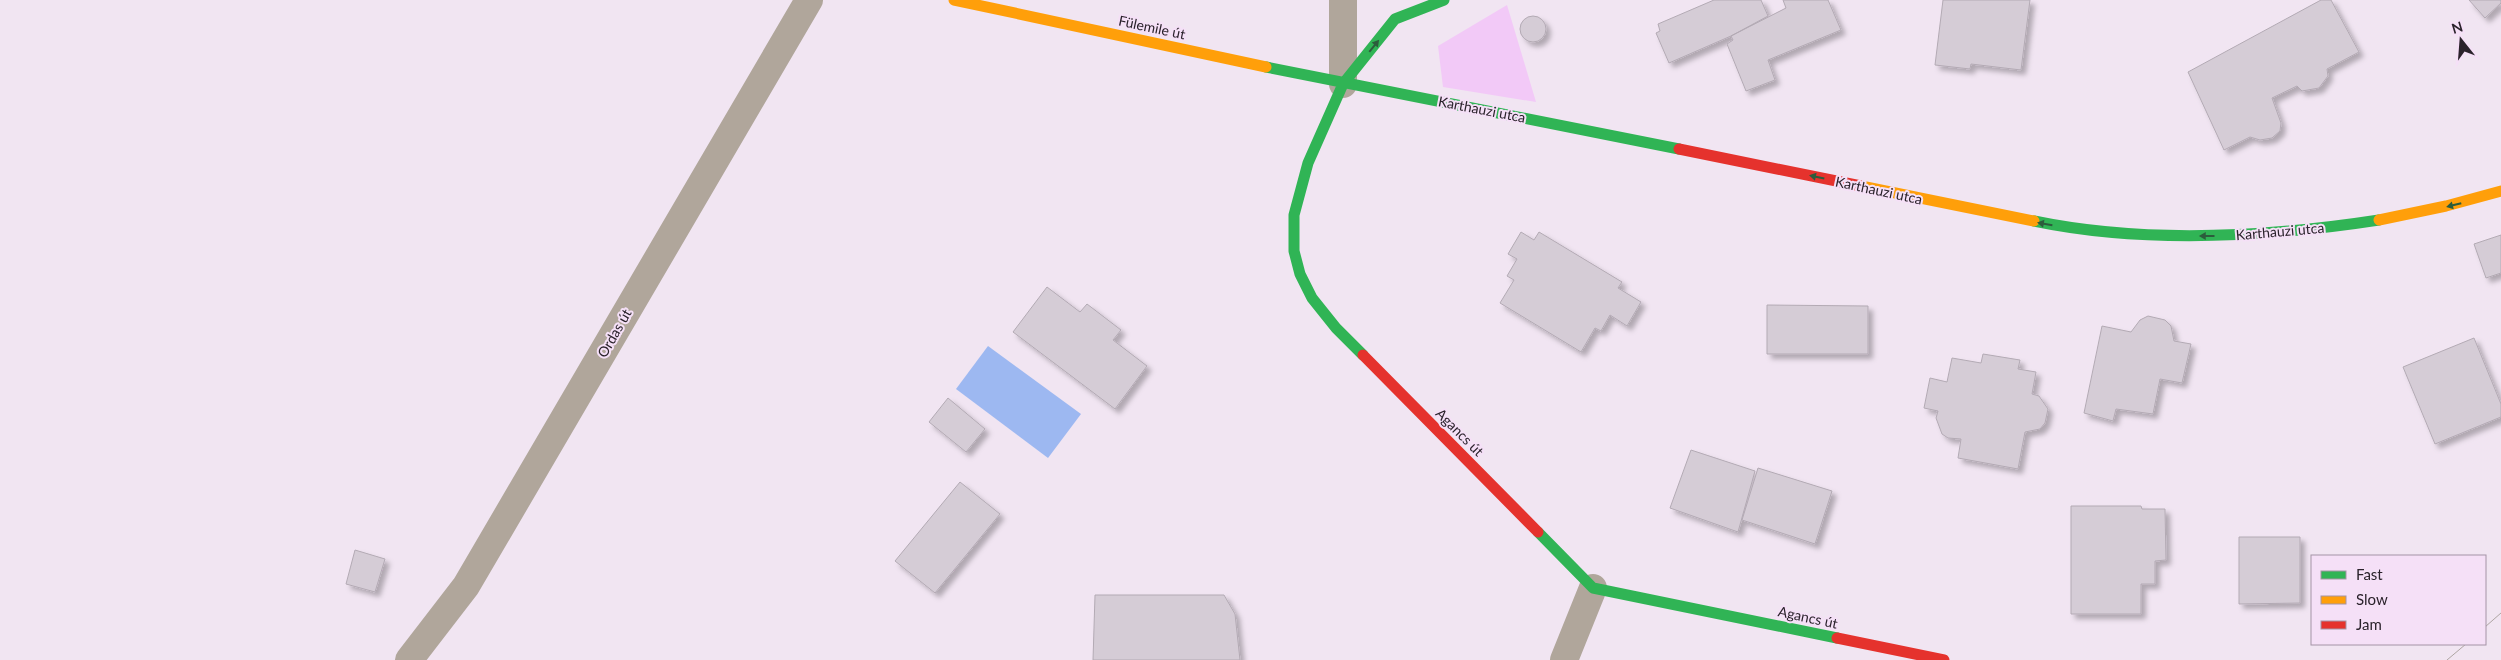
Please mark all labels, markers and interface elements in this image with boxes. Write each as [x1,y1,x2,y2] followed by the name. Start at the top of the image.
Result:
[1117,12,1187,42] street label: Fülemile út
[2436,15,2486,65] north arrow
[2449,17,2465,37] text: N
[1368,40,1379,53] one-way arrow
[1437,92,1527,126] street label: Karthauzi utca
[1834,172,1924,208] street label: Karthauzi utca
[1810,173,1825,181] one-way arrow
[2447,201,2462,209] one-way arrow
[2037,219,2053,227] one-way arrow
[2235,219,2325,243] street label: Karthauzi utca
[2199,232,2215,240] one-way arrow
[593,306,635,360] street label: Ordas út
[1433,405,1487,459] street label: Agancs út
[2311,555,2486,645] legend
[2356,565,2383,583] text: Fast
[2356,590,2388,608] text: Slow
[1777,602,1839,632] street label: Agancs út
[2356,615,2382,633] text: Jam

